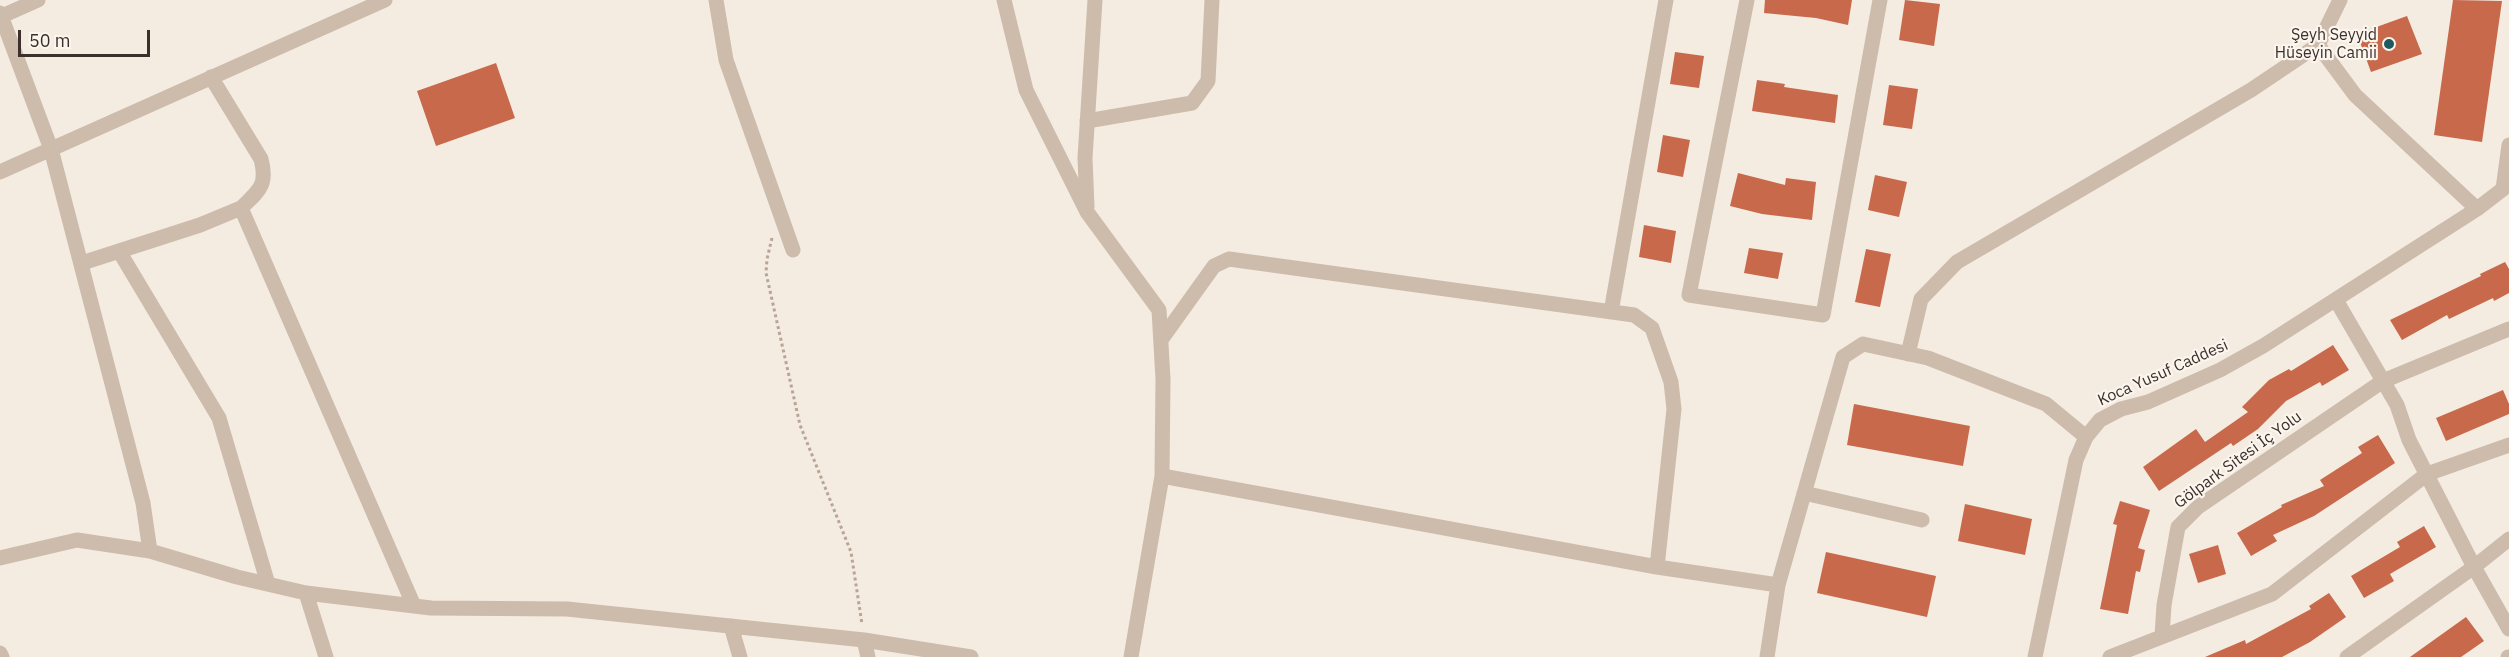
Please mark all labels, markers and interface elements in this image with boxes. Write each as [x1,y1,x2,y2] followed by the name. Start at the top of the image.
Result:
[21,18,153,56] scale bar
[2275,25,2377,63] place label: Şeyh Seyyid Hüseyin Camii
[29,29,71,52] text: 50 m
[2382,37,2396,51] marker: Şeyh Seyyid Hüseyin Camii
[2095,336,2231,410] street label: Koca Yusuf Caddesi
[2171,407,2305,513] street label: Gölpark Sitesi İç Yolu

